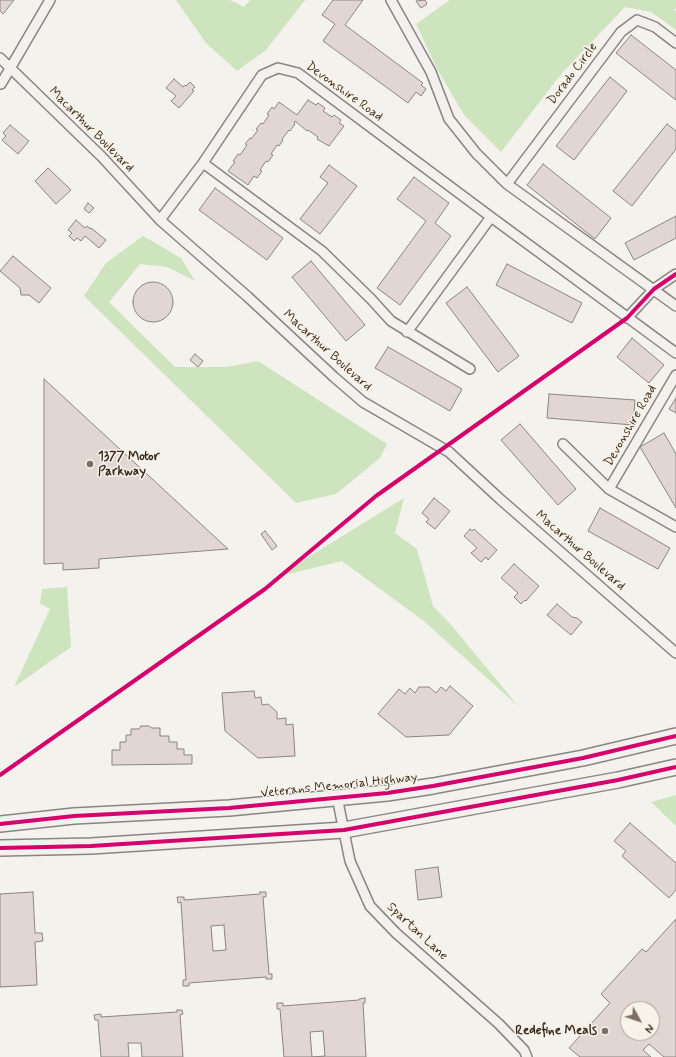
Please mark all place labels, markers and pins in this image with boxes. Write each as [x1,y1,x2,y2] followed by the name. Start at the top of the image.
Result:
[98,449,160,480] place label: 1377 Motor Parkway
[85,459,95,469] marker: 1377 Motor Parkway
[515,1023,597,1039] place label: Redefine Meals
[600,1026,610,1036] marker: Redefine Meals

